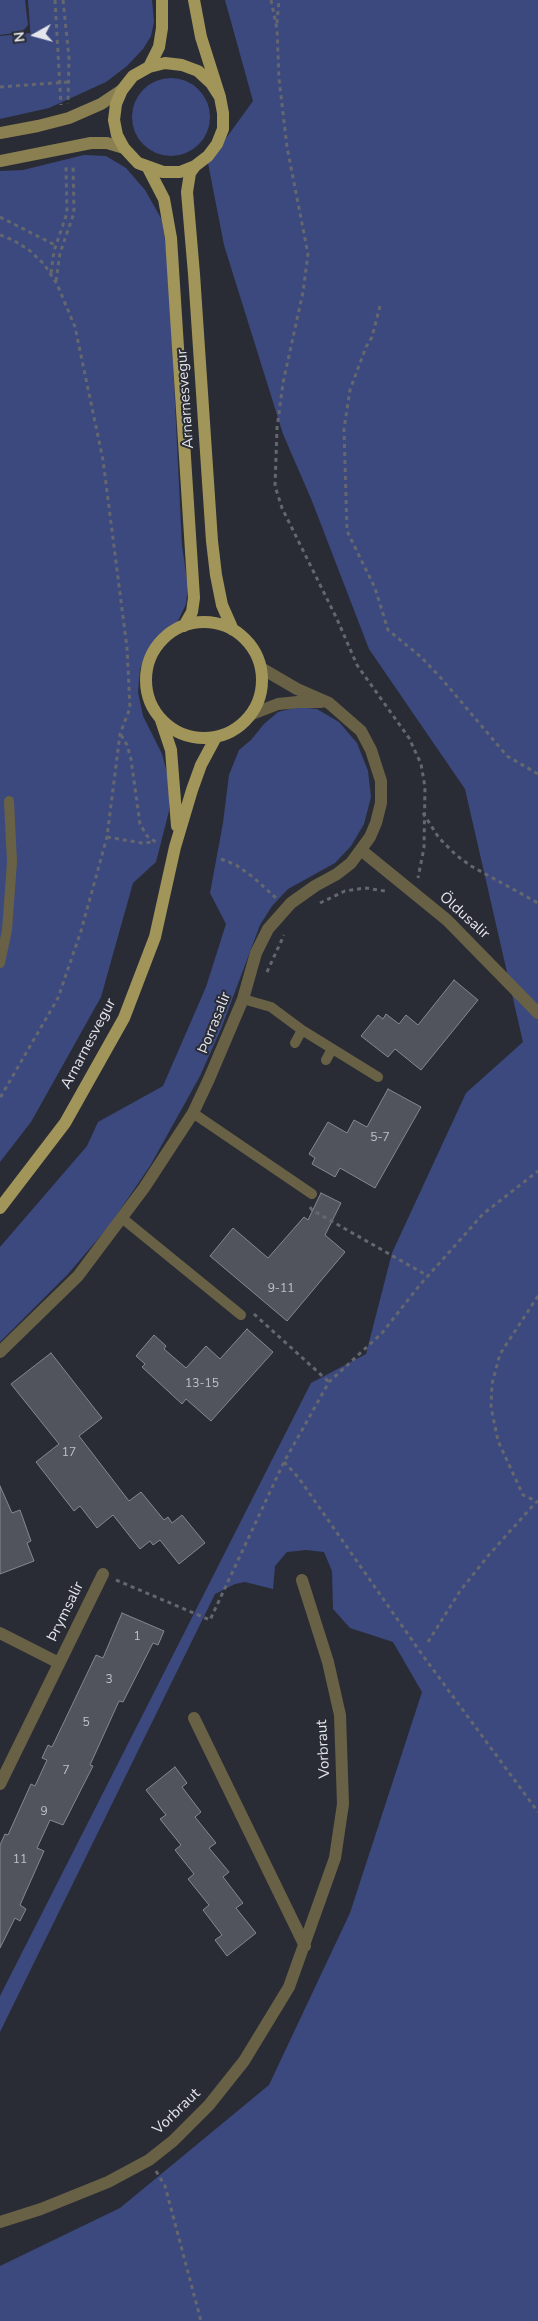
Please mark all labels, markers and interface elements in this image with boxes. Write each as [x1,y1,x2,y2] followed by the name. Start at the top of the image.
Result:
[10,10,60,60] north arrow
[10,31,30,43] text: N
[174,349,198,449] street label: Arnarnesvegur
[435,889,493,943] street label: Öldusalir
[194,990,236,1056] street label: Þorrasalir
[58,996,120,1092] street label: Arnarnesvegur
[370,1131,390,1145] house number: 5-7
[268,1282,294,1296] house number: 9-11
[185,1377,219,1391] house number: 13-15
[62,1446,76,1460] house number: 17
[44,1579,88,1645] street label: Þrymsalir
[133,1630,141,1644] house number: 1
[105,1673,113,1687] house number: 3
[82,1716,90,1730] house number: 5
[313,1719,335,1779] street label: Vorbraut
[62,1764,70,1778] house number: 7
[40,1805,48,1819] house number: 9
[13,1853,27,1867] house number: 11
[150,2085,204,2139] street label: Vorbraut

